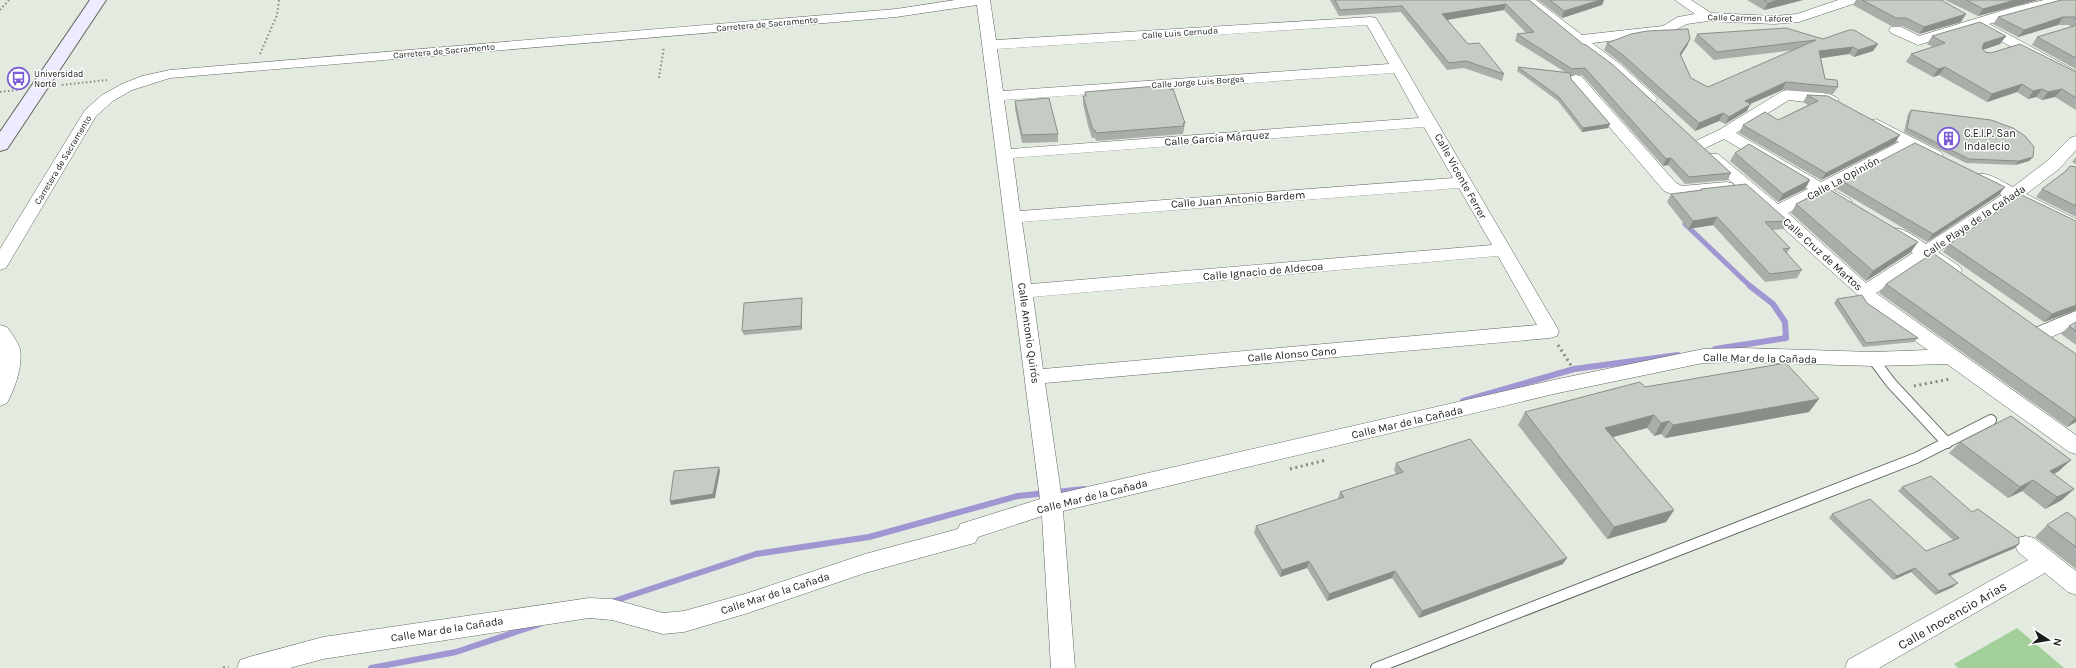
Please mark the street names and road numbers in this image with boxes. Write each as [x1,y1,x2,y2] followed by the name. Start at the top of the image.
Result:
[1707,12,1793,24] street label: Calle Carmen Laforet
[716,15,818,33] street label: Carretera de Sacramento
[1142,25,1218,41] street label: Calle Luis Cernuda
[393,42,495,60] street label: Carretera de Sacramento
[1151,74,1245,90] street label: Calle Jorge Luis Borges
[32,114,94,206] street label: Carretera de Sacramento
[1164,128,1270,149] street label: Calle García Márquez
[1432,131,1489,221] street label: Calle Vicente Ferrer
[1805,154,1882,203] street label: Calle La Opinión
[1921,182,2028,261] street label: Calle Playa de la Cañada
[1170,188,1306,211] street label: Calle Juan Antonio Bardem
[1780,215,1865,294] street label: Calle Cruz de Martos
[1202,260,1324,283] street label: Calle Ignacio de Aldecoa
[1015,282,1042,385] street label: Calle Antonio Quirós
[1247,344,1337,365] street label: Calle Alonso Cano
[1703,351,1817,366] street label: Calle Mar de la Cañada
[1350,403,1464,442] street label: Calle Mar de la Cañada
[1035,476,1149,517] street label: Calle Mar de la Cañada
[719,570,831,617] street label: Calle Mar de la Cañada
[1895,578,2009,653] street label: Calle Inocencio Arias
[390,614,504,645] street label: Calle Mar de la Cañada

